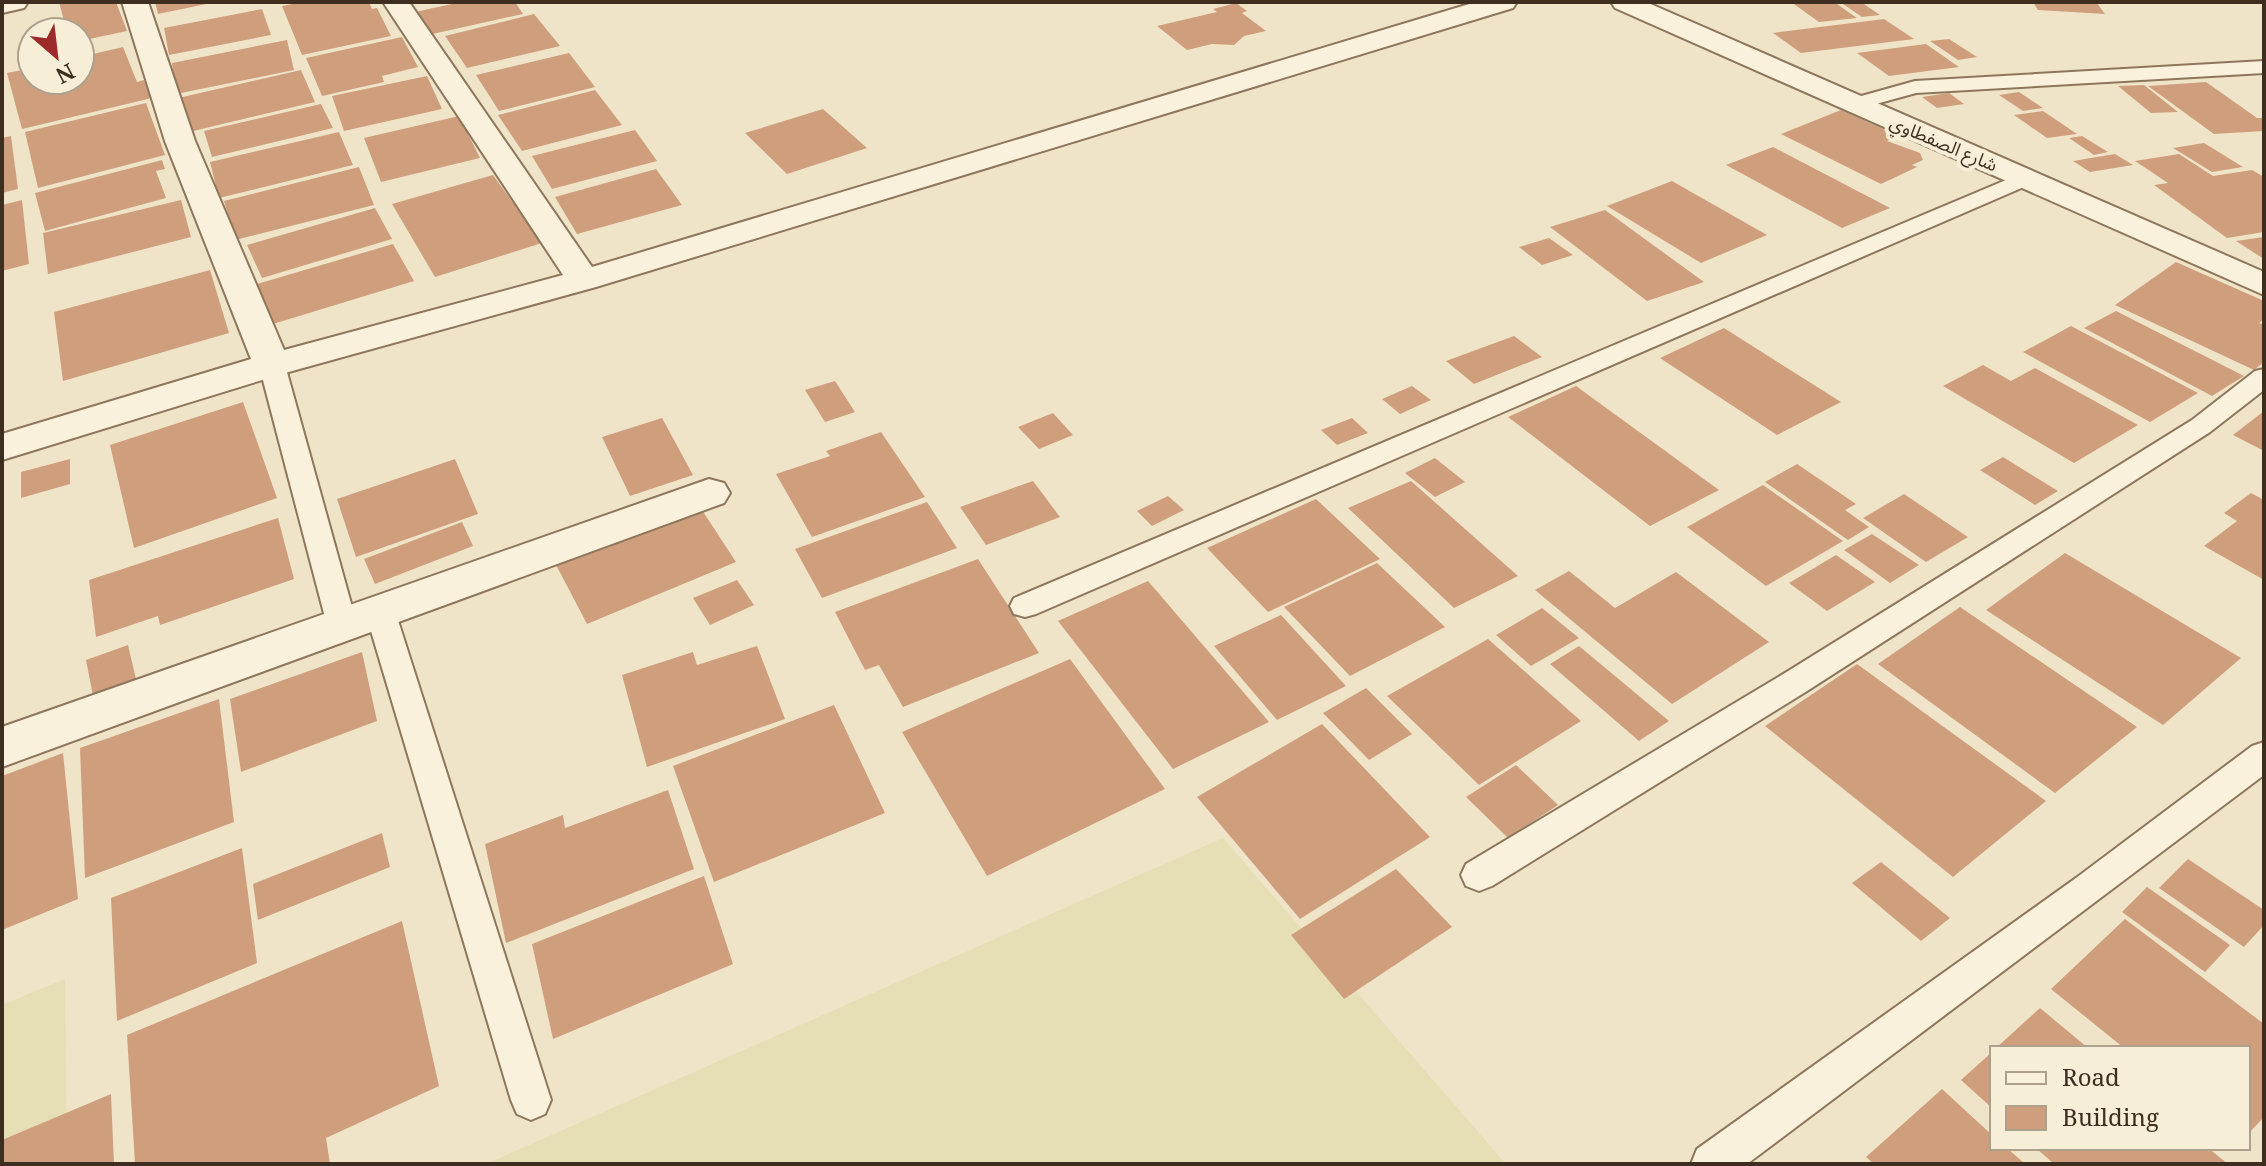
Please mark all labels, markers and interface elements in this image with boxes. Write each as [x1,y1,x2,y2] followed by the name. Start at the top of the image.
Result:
[16,16,96,96] north arrow
[51,57,81,92] text: N
[1885,110,2001,179] street label: شارع الصفطاوي
[1990,1046,2250,1150] legend
[2062,1060,2120,1093] text: Road
[2062,1100,2159,1133] text: Building

